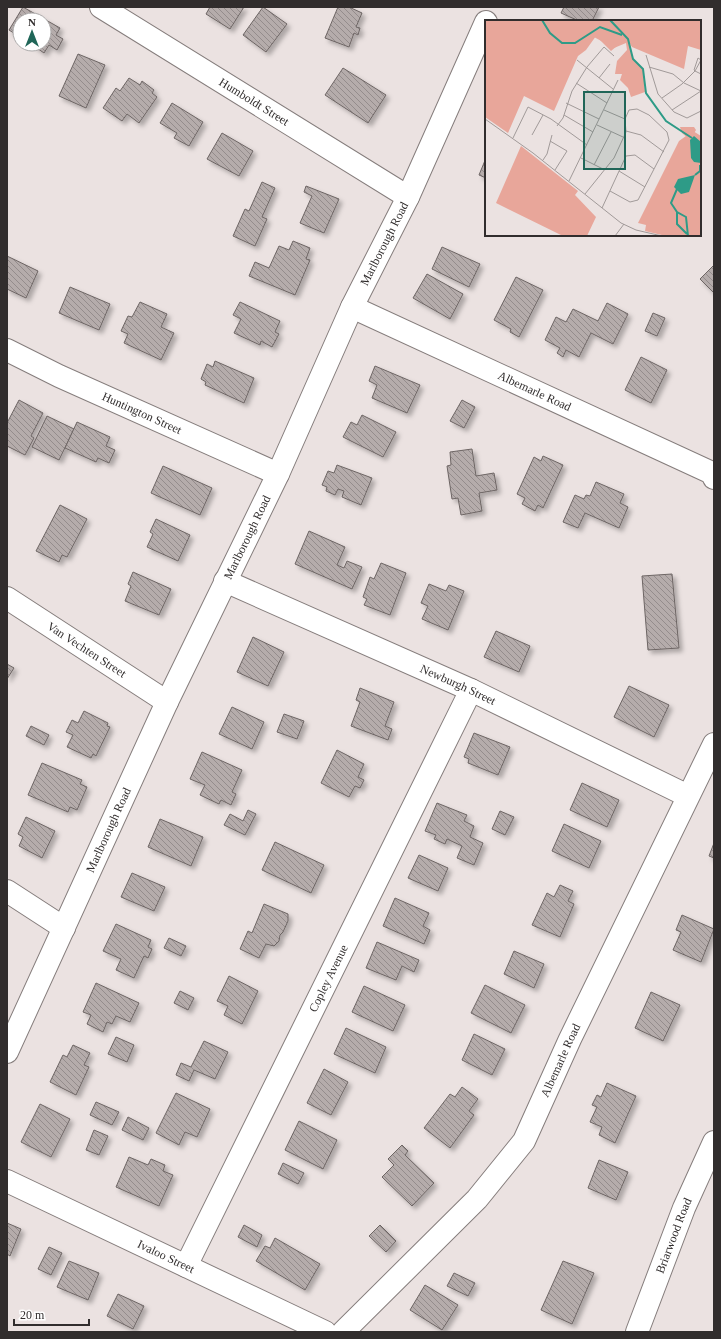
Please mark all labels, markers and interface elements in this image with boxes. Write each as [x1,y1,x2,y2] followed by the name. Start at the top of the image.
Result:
[12,12,52,52] north arrow
[28,16,36,28] text: N
[485,20,701,236] inset map
[216,75,292,129] street label: Humboldt Street
[357,200,411,288] street label: Marlborough Road
[496,368,573,414] street label: Albemarle Road
[100,389,185,437] street label: Huntington Street
[221,493,274,582] street label: Marlborough Road
[45,619,129,681] street label: Van Vechten Street
[418,661,499,708] street label: Newburgh Street
[83,785,134,875] street label: Marlborough Road
[306,942,351,1014] street label: Copley Avenue
[538,1021,583,1099] street label: Albemarle Road
[653,1196,695,1275] street label: Briarwood Road
[135,1237,197,1276] street label: Ivaloo Street
[14,1301,89,1327] scale bar
[20,1308,45,1322] text: 20 m

